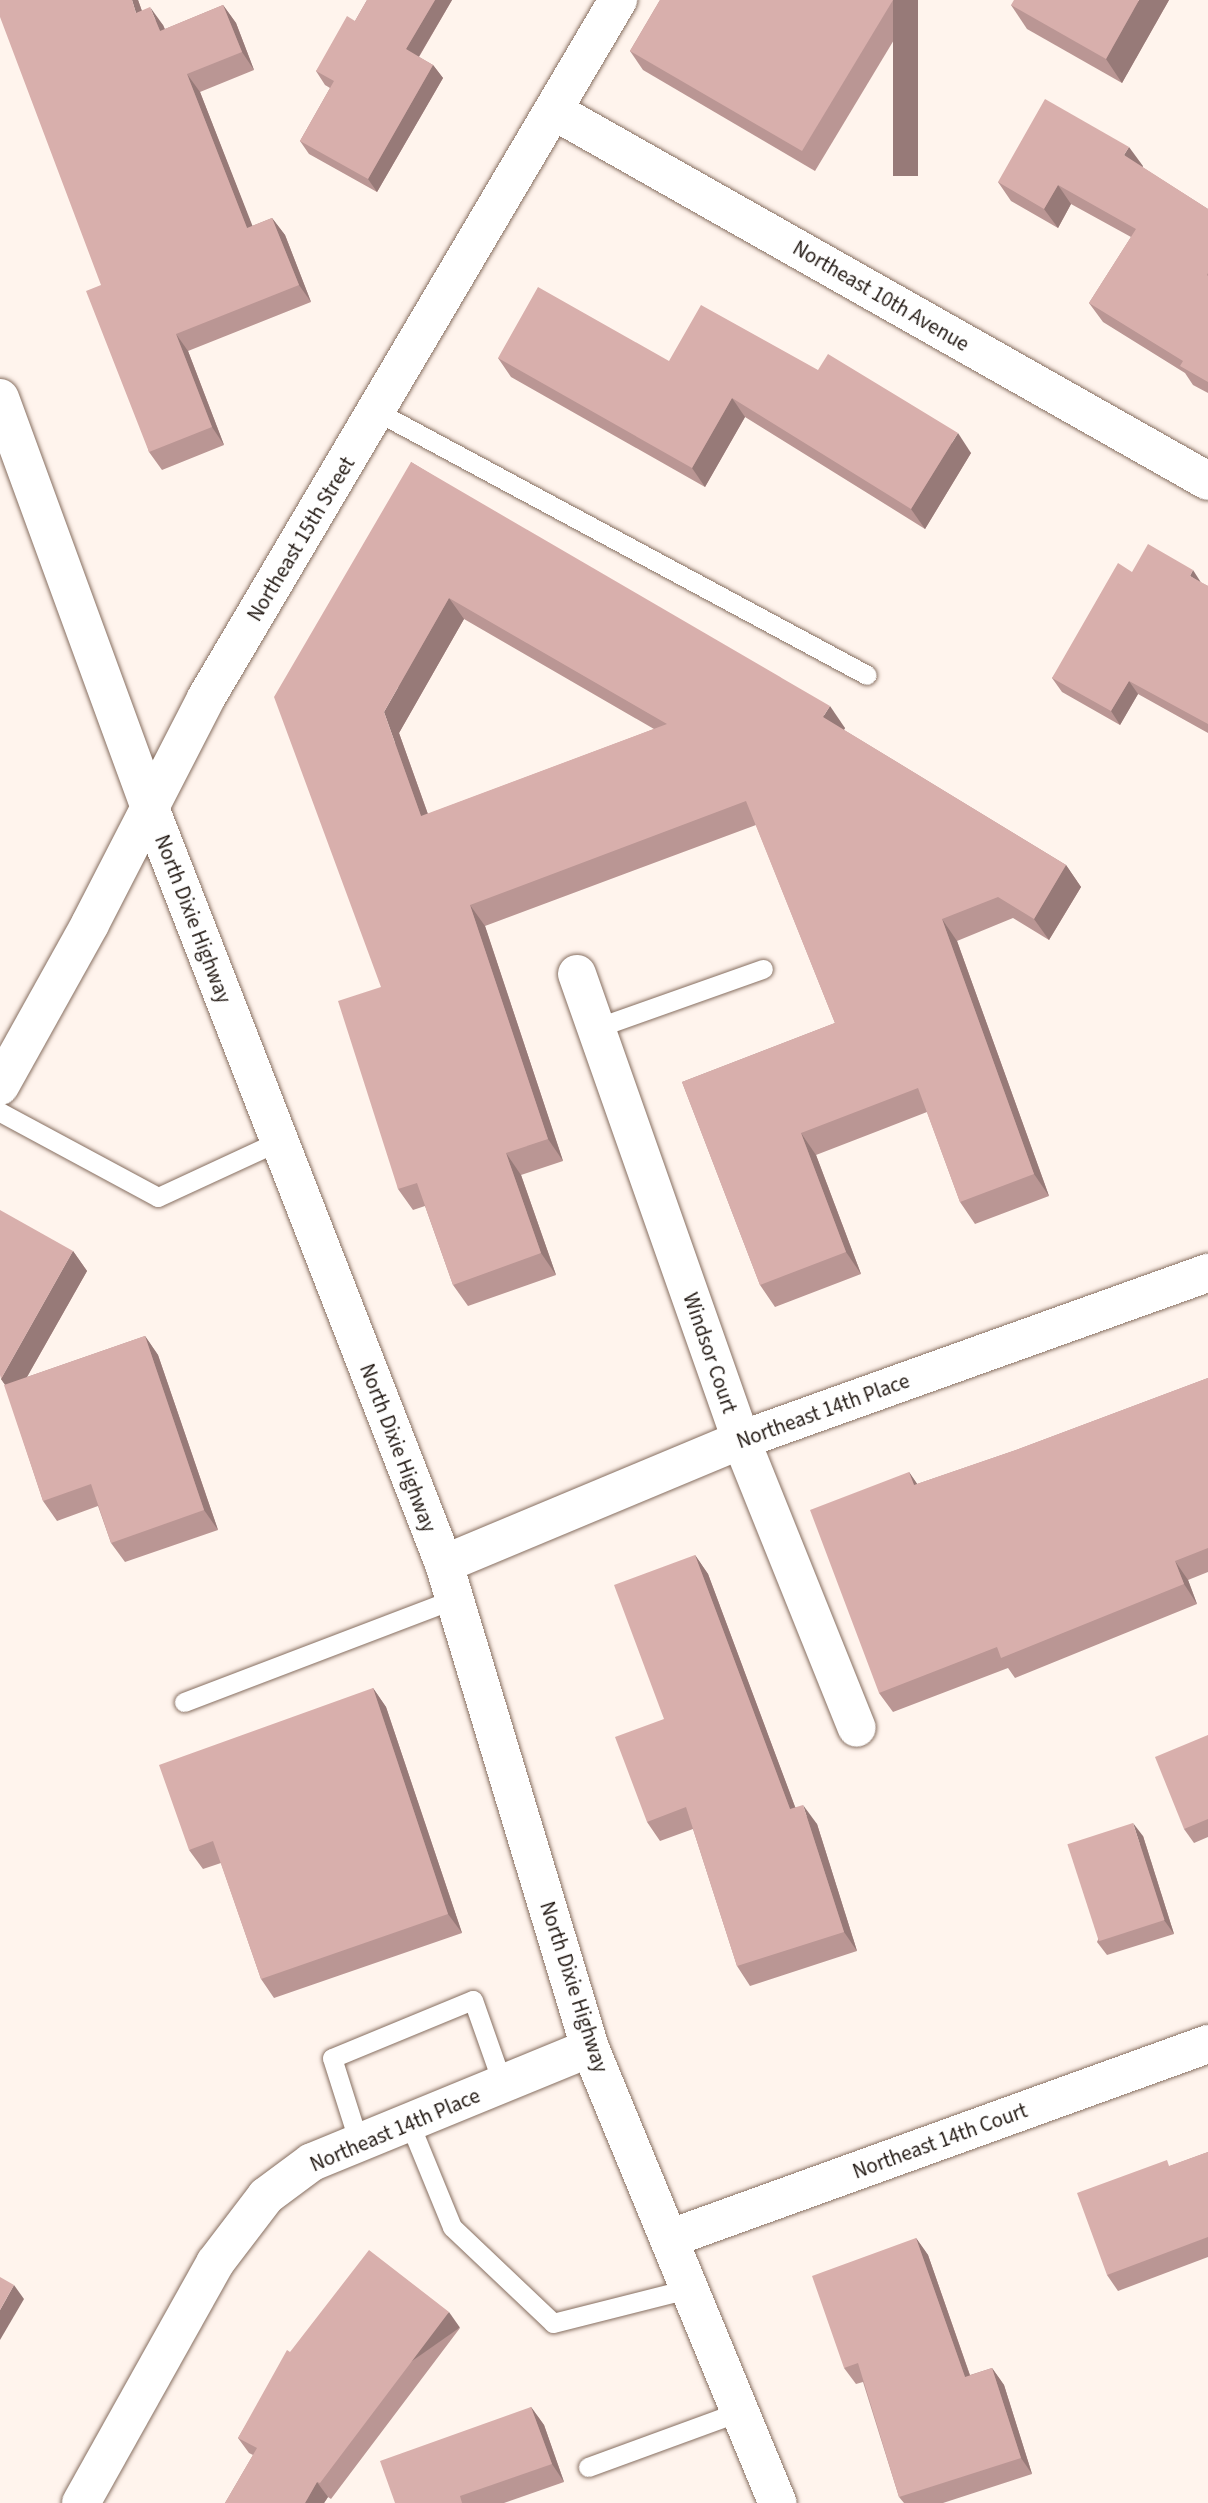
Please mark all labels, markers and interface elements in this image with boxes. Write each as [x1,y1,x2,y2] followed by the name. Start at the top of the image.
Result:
[788,235,974,357] street label: Northeast 10th Avenue
[242,452,360,626] street label: Northeast 15th Street
[149,831,237,1007] street label: North Dixie Highway
[678,1289,742,1417] street label: Windsor Court
[354,1360,442,1536] street label: North Dixie Highway
[733,1368,913,1454] street label: Northeast 14th Place
[534,1898,614,2076] street label: North Dixie Highway
[306,2083,484,2177] street label: Northeast 14th Place
[849,2098,1031,2184] street label: Northeast 14th Court

